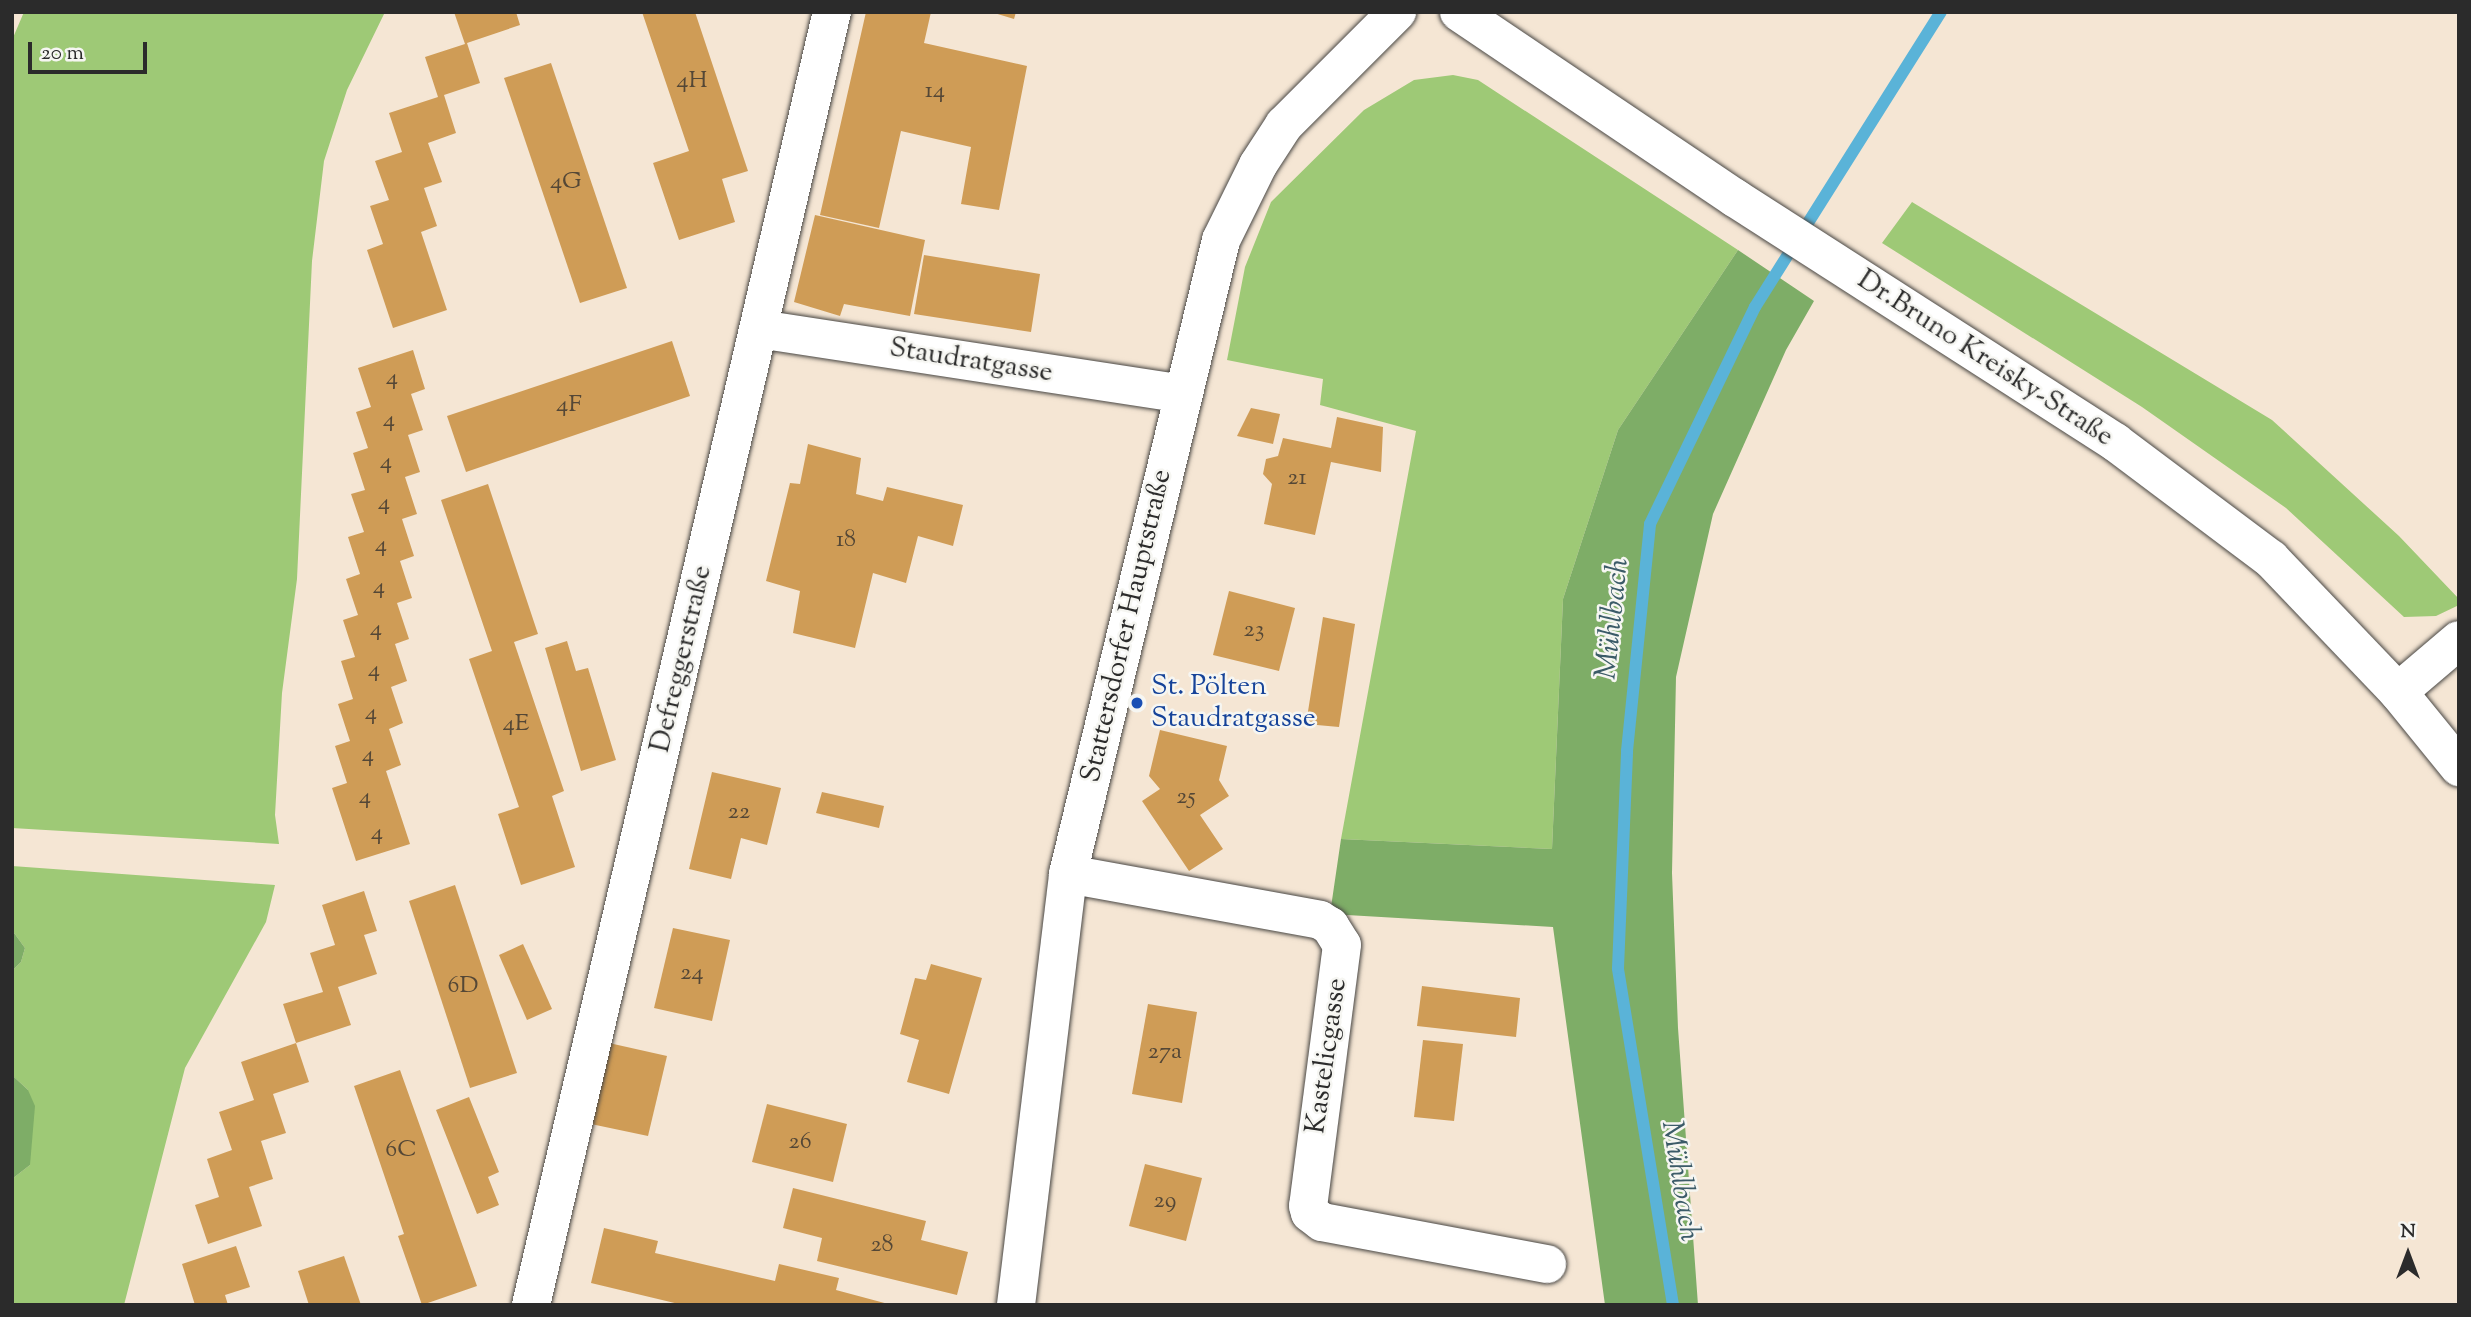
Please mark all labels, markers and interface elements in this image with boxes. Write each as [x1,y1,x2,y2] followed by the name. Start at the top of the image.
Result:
[32,28,150,72] scale bar
[41,39,84,69] text: 20 m
[676,68,708,96] house number: 4H
[925,78,945,106] house number: 14
[550,169,582,197] house number: 4G
[1851,264,2119,454] street label: Dr.Bruno Kreisky-Straße
[887,332,1055,390] street label: Staudratgasse
[386,365,398,393] house number: 4
[556,392,582,420] house number: 4F
[383,407,395,435] house number: 4
[380,449,392,477] house number: 4
[1287,465,1307,493] house number: 21
[1075,466,1179,786] street label: Stattersdorfer Hauptstraße
[378,490,390,518] house number: 4
[836,527,856,555] house number: 18
[375,532,387,560] house number: 4
[1590,557,1638,681] water label: Mühlbach
[644,562,720,756] street label: Defreggerstraße
[373,574,385,602] house number: 4
[370,616,382,644] house number: 4
[1244,617,1264,645] house number: 23
[368,657,380,685] house number: 4
[1151,670,1316,736] place label: St. Pölten Staudratgasse
[1129,695,1145,711] marker: St. Pölten Staudratgasse
[365,700,377,728] house number: 4
[503,711,529,739] house number: 4E
[362,742,374,770] house number: 4
[359,784,371,812] house number: 4
[1176,784,1196,812] house number: 25
[728,799,750,827] house number: 22
[371,820,383,848] house number: 4
[680,960,704,988] house number: 24
[448,973,478,1001] house number: 6D
[1299,976,1355,1136] street label: Kastelicgasse
[1148,1039,1182,1067] house number: 27a
[1652,1118,1706,1244] water label: Mühlbach
[788,1129,812,1157] house number: 26
[385,1137,417,1165] house number: 6C
[1154,1188,1176,1216] house number: 29
[2373,1219,2443,1289] north arrow
[2400,1219,2416,1246] text: N
[870,1232,894,1260] house number: 28

